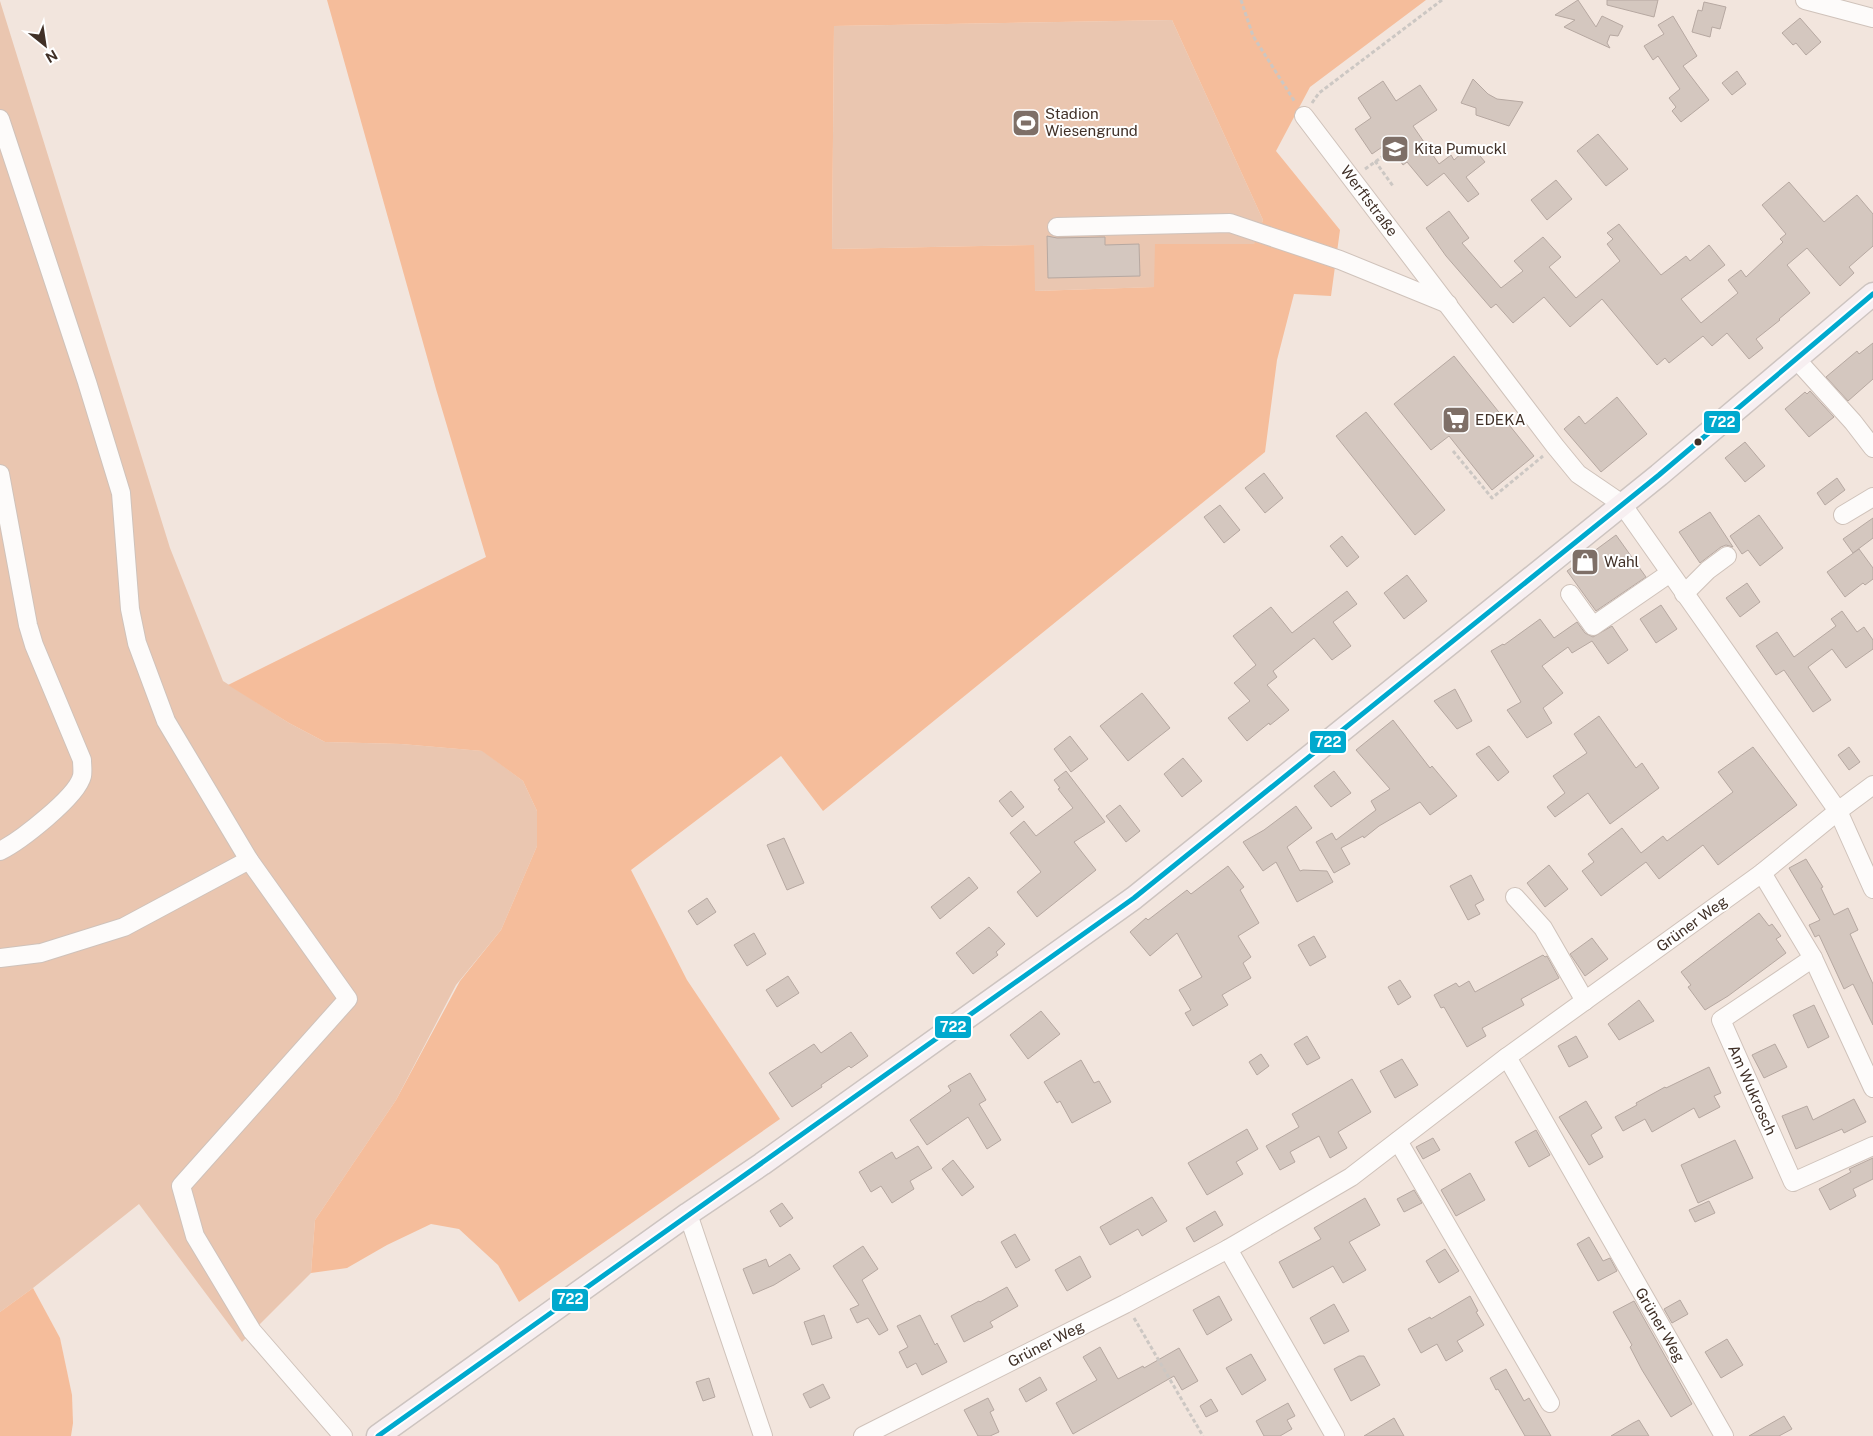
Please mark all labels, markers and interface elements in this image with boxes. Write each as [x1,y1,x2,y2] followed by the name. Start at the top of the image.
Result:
[20,20,70,70] north arrow
[43,47,60,66] text: N
[1045,105,1138,139] place label: Stadion Wiesengrund
[1011,108,1041,138] sports icon: Stadion Wiesengrund
[1380,134,1410,164] school or university icon: Kita Pumuckl
[1414,140,1507,157] place label: Kita Pumuckl
[1337,162,1401,239] street label: Werftstraße
[1441,405,1471,435] supermarket icon: EDEKA
[1703,410,1741,434] line badge: 722
[1475,411,1526,428] place label: EDEKA
[1709,414,1735,430] text: 722
[1693,437,1703,447] unlabelled marker
[1570,547,1600,577] shop icon: Wahl
[1604,553,1639,570] place label: Wahl
[1309,730,1347,754] line badge: 722
[1315,734,1341,750] text: 722
[1653,892,1730,955] street label: Grüner Weg
[934,1015,972,1039] line badge: 722
[940,1019,966,1035] text: 722
[1725,1042,1780,1138] street label: Am Wukrosch
[1632,1284,1689,1365] street label: Grüner Weg
[551,1288,589,1312] line badge: 722
[557,1291,583,1307] text: 722
[1005,1317,1087,1370] street label: Grüner Weg

